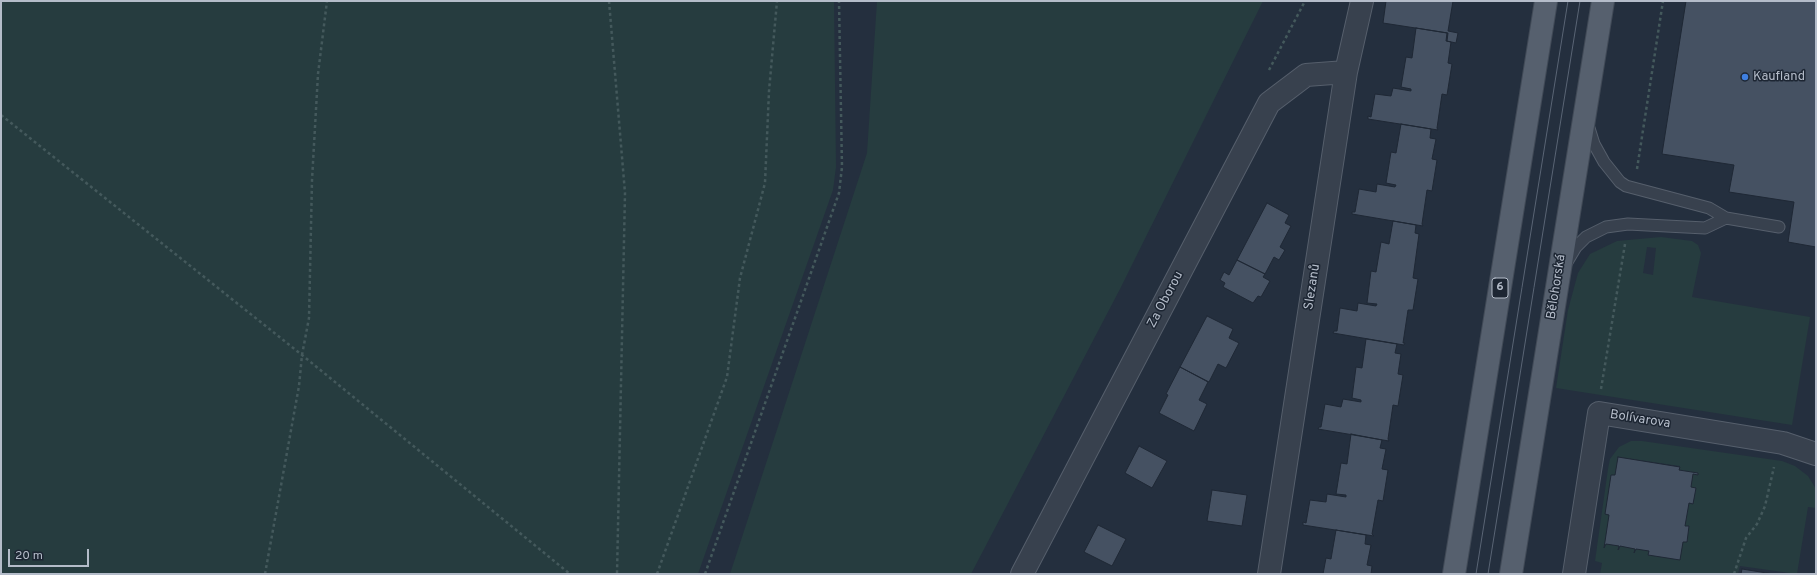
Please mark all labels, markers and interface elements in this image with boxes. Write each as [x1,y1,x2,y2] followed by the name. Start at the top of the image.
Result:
[1753,69,1805,85] place label: Kaufland
[1740,72,1750,82] marker: Kaufland
[1544,253,1570,321] street label: Bělohorská
[1302,263,1324,311] street label: Slezanů
[1145,269,1187,331] street label: Za Oborou
[1492,278,1508,298] road number: 6
[1609,408,1671,432] street label: Bolívarova
[10,541,91,567] scale bar
[15,548,43,564] text: 20 m

